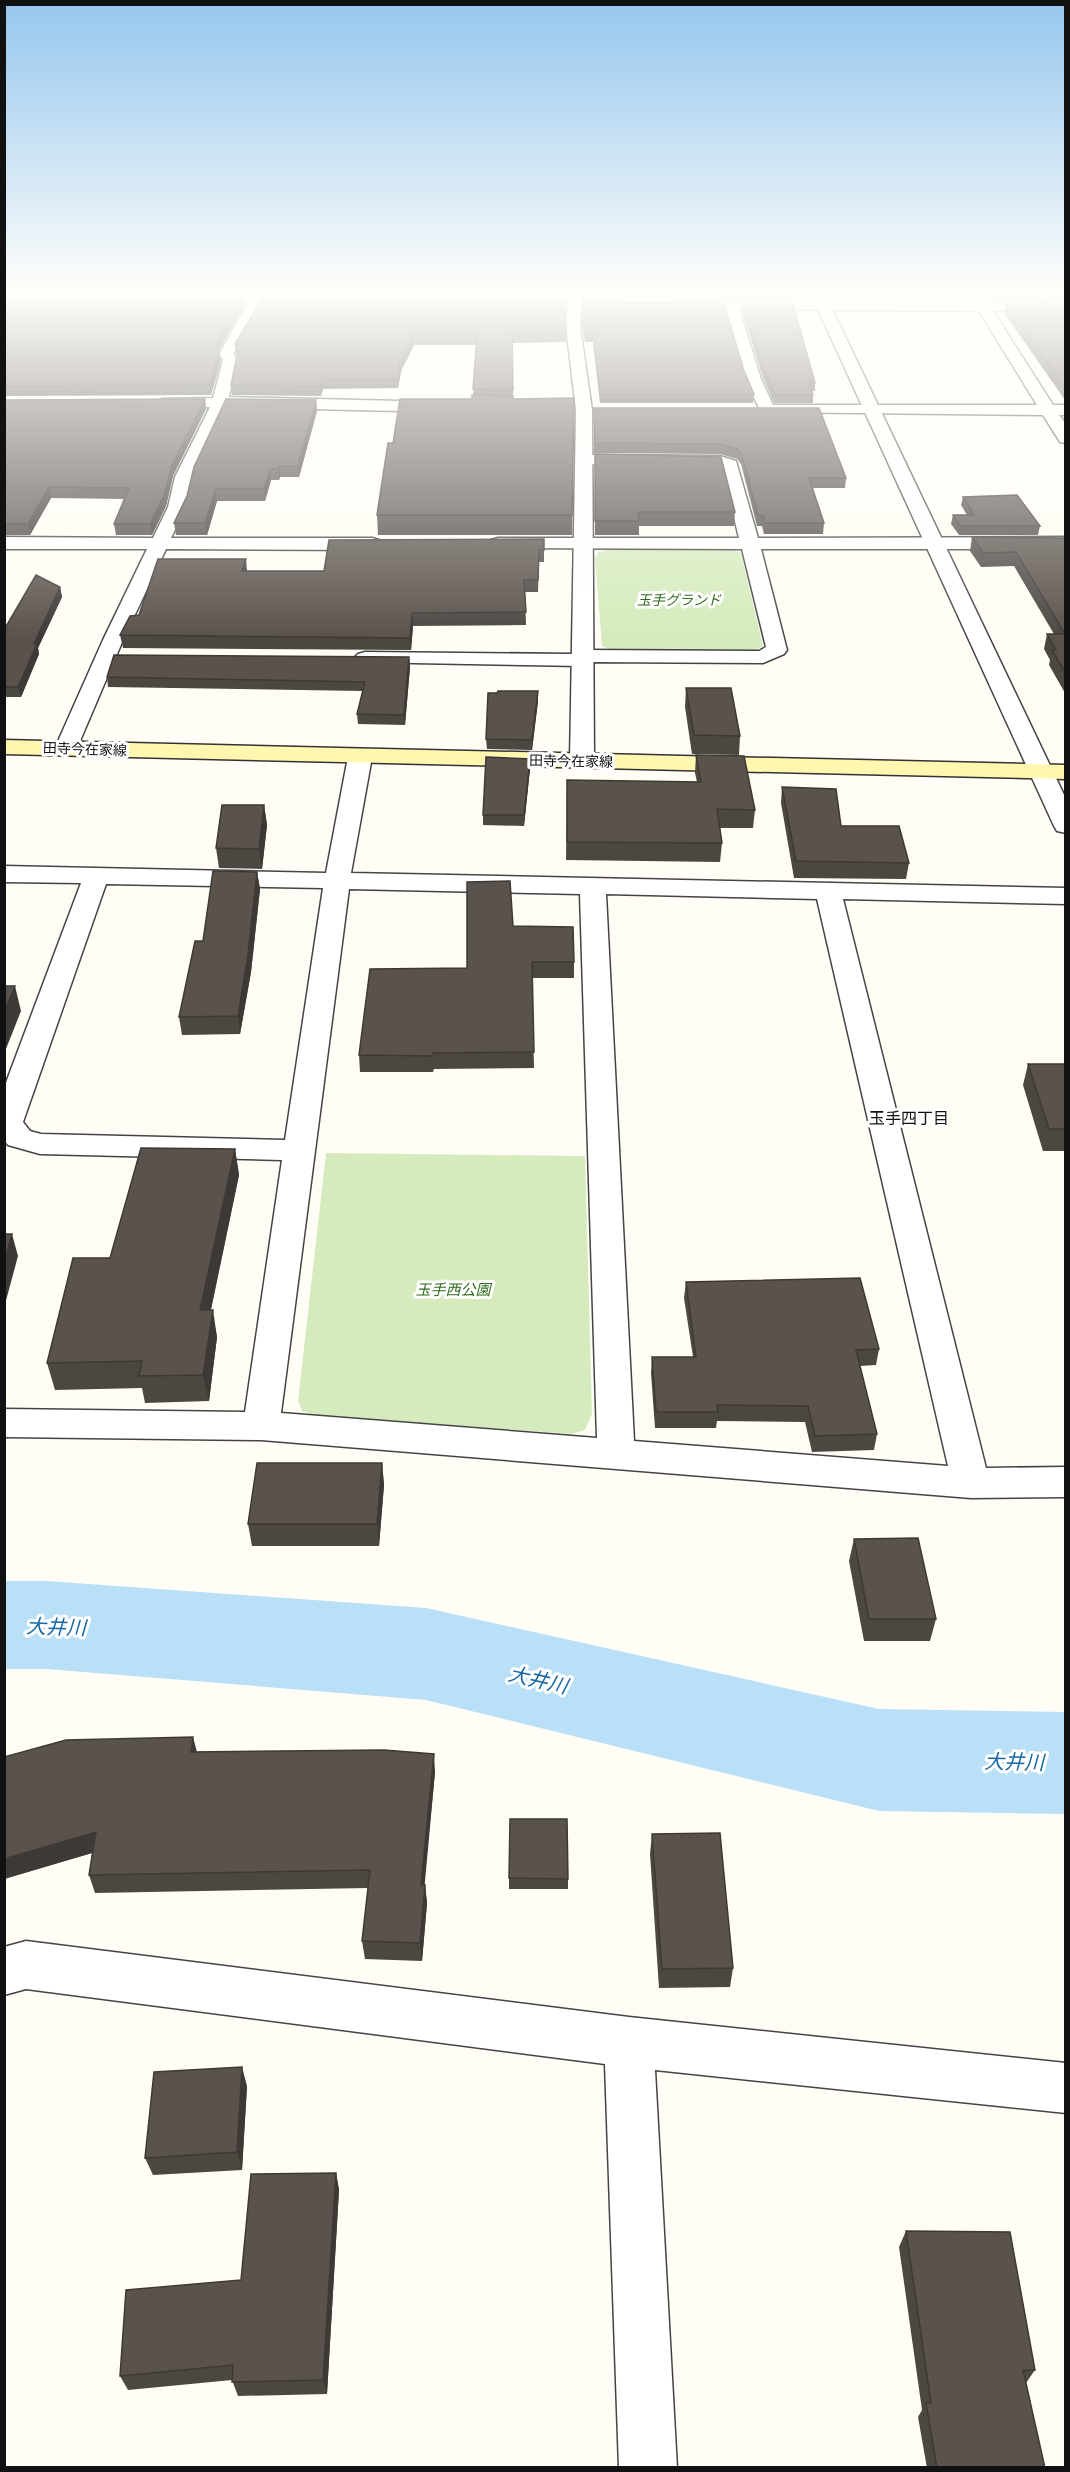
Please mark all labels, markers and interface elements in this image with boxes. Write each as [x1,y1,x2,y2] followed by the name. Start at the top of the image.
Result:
[637,592,722,608] park label: 玉手グランド
[43,740,127,758] street label: 田寺今在家線
[529,752,613,770] street label: 田寺今在家線
[869,1110,949,1127] district label: 玉手四丁目
[415,1282,492,1298] park label: 玉手西公園
[26,1615,88,1639] water label: 大井川
[506,1663,572,1698] water label: 大井川
[984,1750,1046,1774] water label: 大井川

